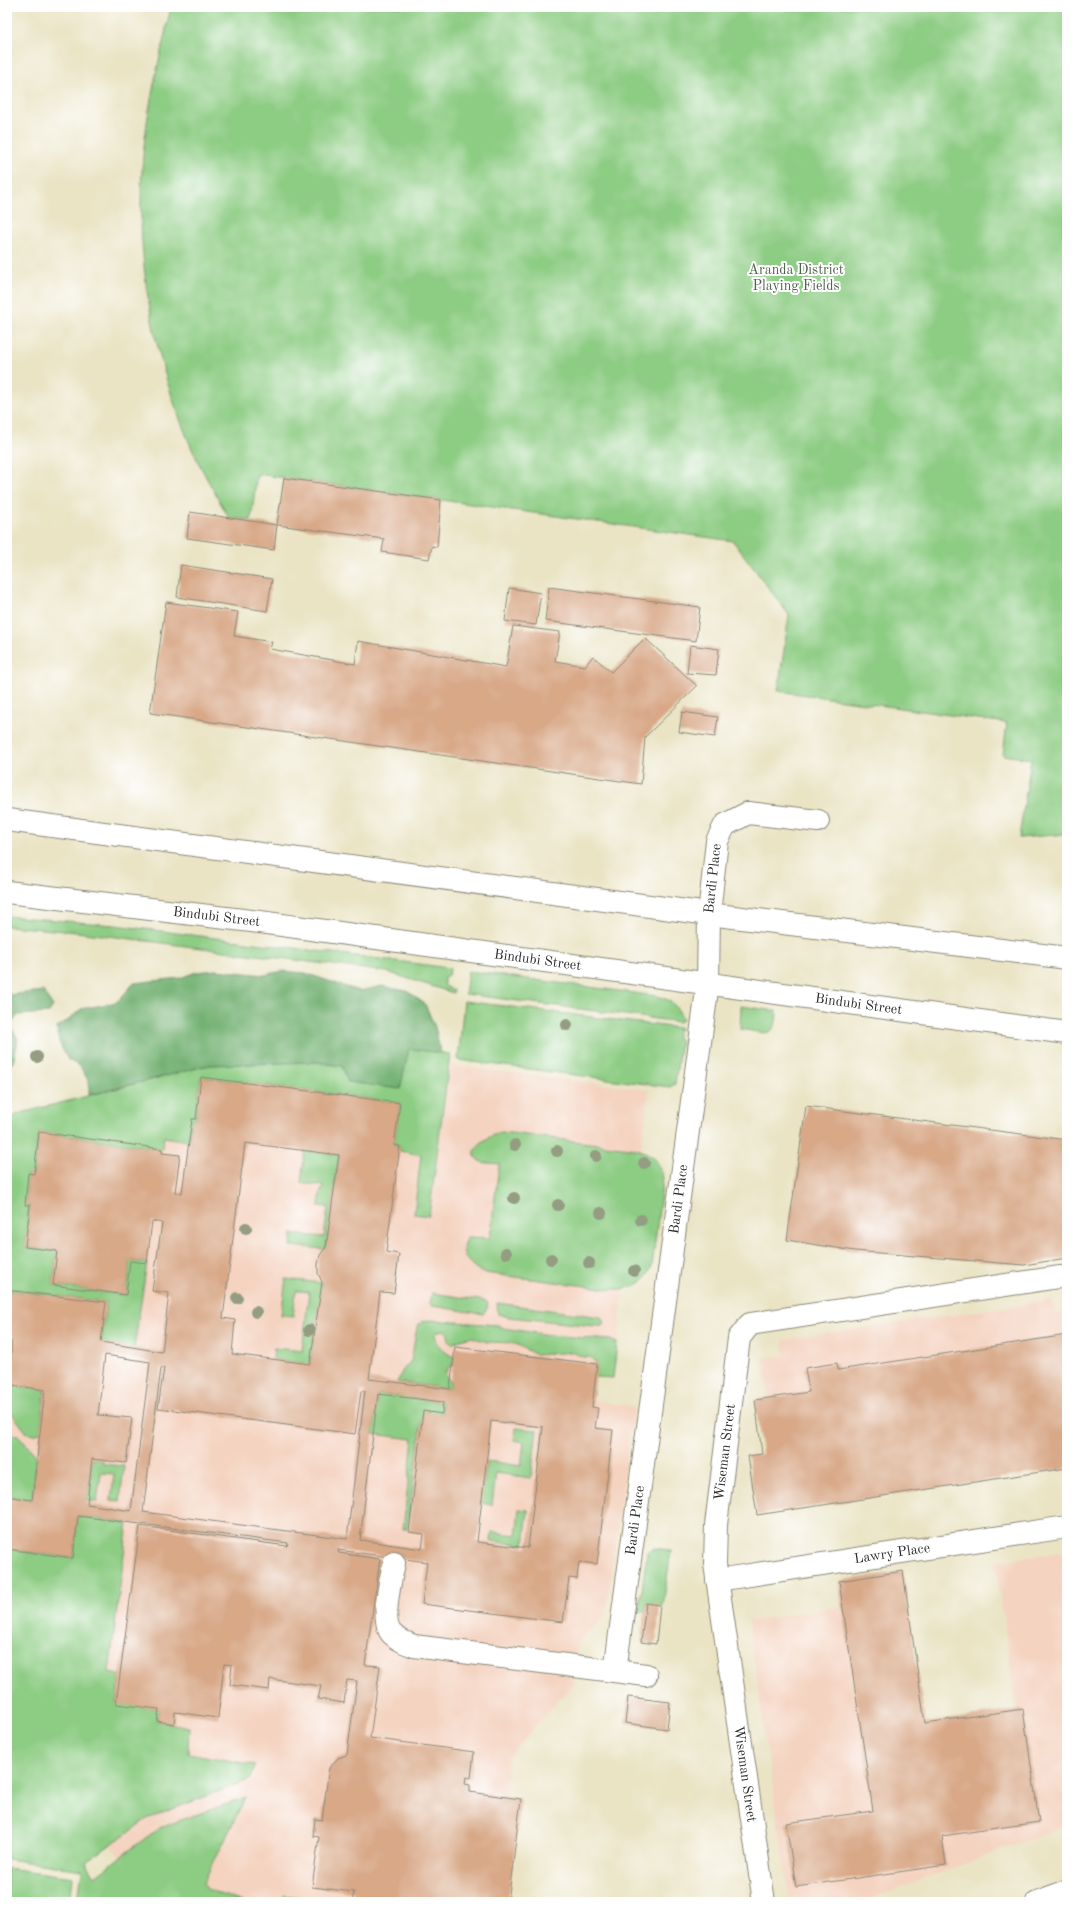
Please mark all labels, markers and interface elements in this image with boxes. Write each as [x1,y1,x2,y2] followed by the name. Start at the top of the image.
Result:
[748,263,844,293] park label: Aranda District Playing Fields
[702,843,724,914] street label: Bardi Place
[172,905,261,929] street label: Bindubi Street
[493,947,582,973] street label: Bindubi Street
[814,991,903,1017] street label: Bindubi Street
[667,1164,690,1235] street label: Bardi Place
[712,1403,738,1501] street label: Wiseman Street
[624,1485,647,1556] street label: Bardi Place
[853,1541,931,1566] street label: Lawry Place
[731,1725,759,1823] street label: Wiseman Street

